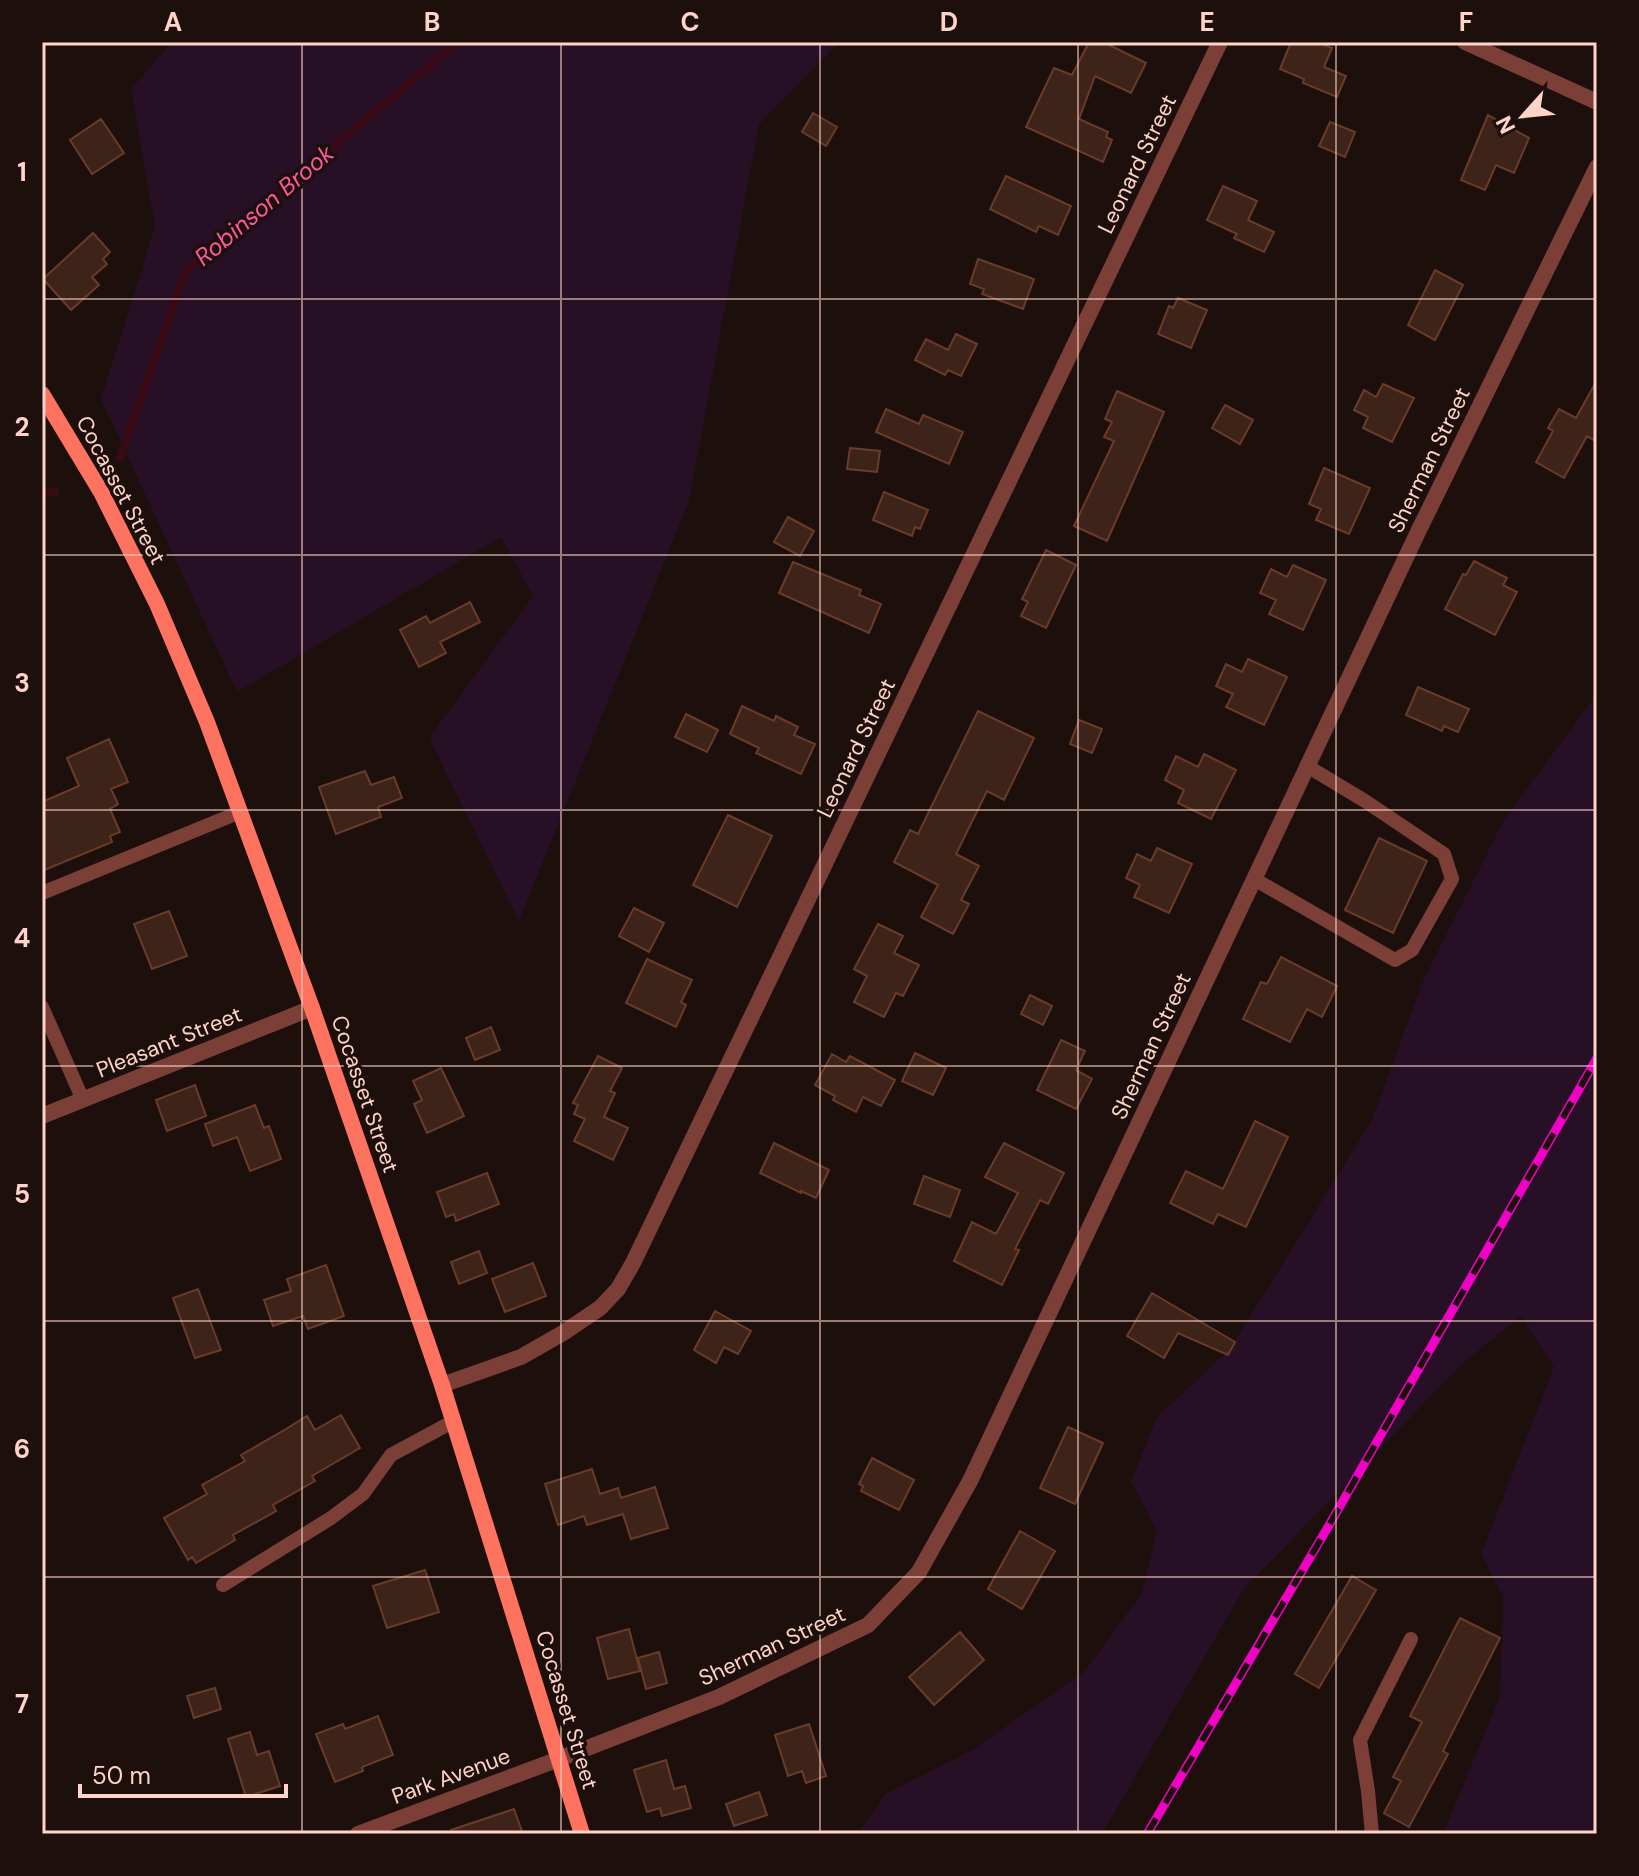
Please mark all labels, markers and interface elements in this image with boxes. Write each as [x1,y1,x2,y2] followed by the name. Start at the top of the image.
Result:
[164,5,182,39] text: A
[424,5,440,39] text: B
[680,5,700,39] text: C
[940,5,958,39] text: D
[1199,5,1215,39] text: E
[1459,5,1473,39] text: F
[1483,76,1563,156] north arrow
[1091,90,1183,238] street label: Leonard Street
[1489,111,1522,139] text: N
[188,137,341,272] water label: Robinson Brook
[17,155,27,189] text: 1
[1381,382,1477,538] street label: Sherman Street
[14,410,30,444] text: 2
[70,411,172,569] street label: Cocasset Street
[14,666,30,700] text: 3
[810,674,902,822] street label: Leonard Street
[14,921,30,955] text: 4
[1104,968,1198,1124] street label: Sherman Street
[92,1000,246,1084] street label: Pleasant Street
[325,1012,405,1176] street label: Cocasset Street
[14,1177,30,1211] text: 5
[14,1432,30,1466] text: 6
[694,1599,850,1693] street label: Sherman Street
[529,1627,605,1793] street label: Cocasset Street
[15,1687,29,1721] text: 7
[388,1741,514,1811] street label: Park Avenue
[80,1748,286,1798] scale bar
[92,1760,151,1791] text: 50 m

